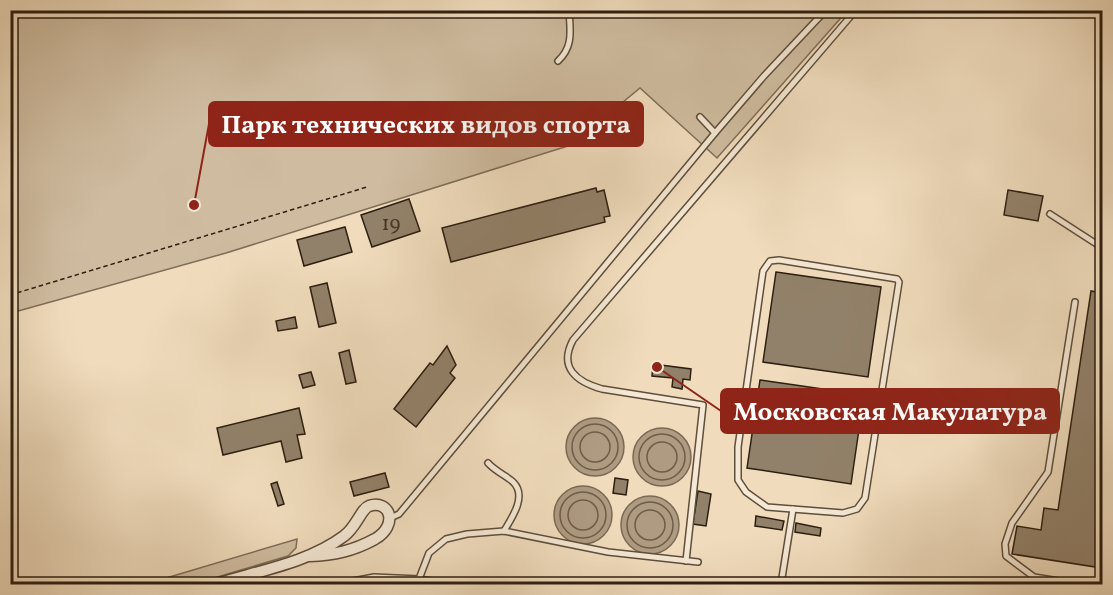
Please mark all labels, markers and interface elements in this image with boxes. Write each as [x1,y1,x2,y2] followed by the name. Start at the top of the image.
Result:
[209,102,643,146] callout: Парк технических видов спорта
[221,108,631,144] text: Парк технических видов спорта
[381,210,401,239] house number: 19
[721,389,1059,433] callout: Московская Макулатура
[733,395,1047,431] text: Московская Макулатура

